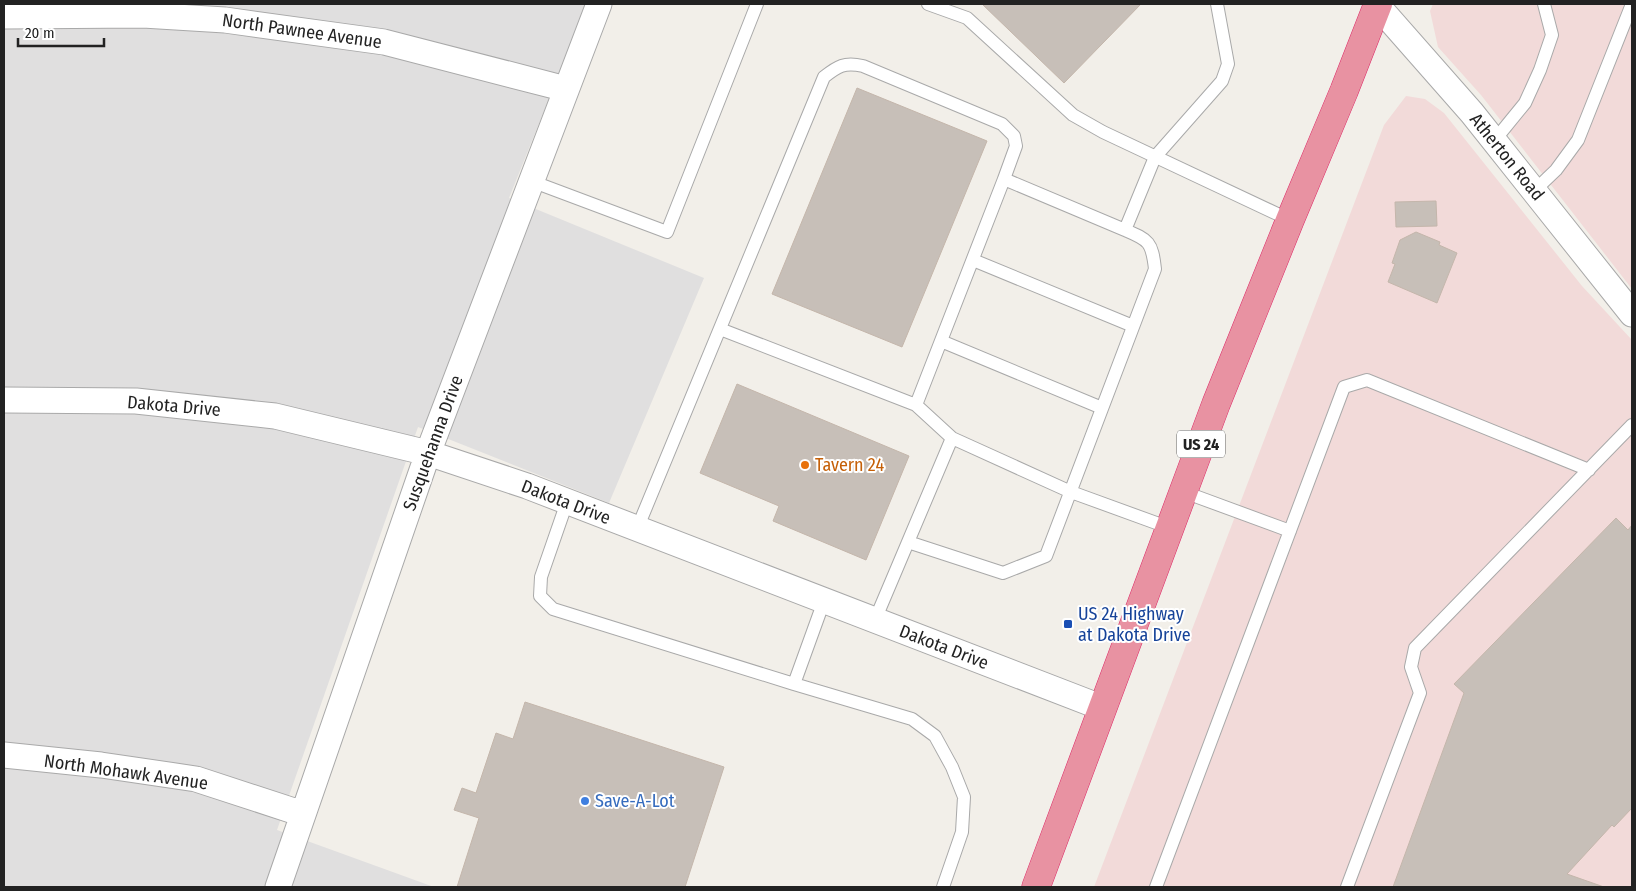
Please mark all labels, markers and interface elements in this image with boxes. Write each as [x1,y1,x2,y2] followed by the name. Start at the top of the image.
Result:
[221,9,383,53] street label: North Pawnee Avenue
[18,15,104,47] scale bar
[25,24,55,42] text: 20 m
[1465,109,1549,205] street label: Atherton Road
[398,372,468,514] street label: Susquehanna Drive
[126,391,222,421] street label: Dakota Drive
[1177,430,1225,458] road number: US 24
[815,454,884,476] place label: Tavern 24
[799,459,811,471] marker: Tavern 24
[518,475,614,529] street label: Dakota Drive
[1078,603,1191,646] place label: US 24 Highway at Dakota Drive
[1062,618,1074,630] marker: US 24 Highway at Dakota Drive
[896,620,992,674] street label: Dakota Drive
[43,750,209,794] street label: North Mohawk Avenue
[595,790,675,812] place label: Save-A-Lot
[579,795,591,807] marker: Save-A-Lot

